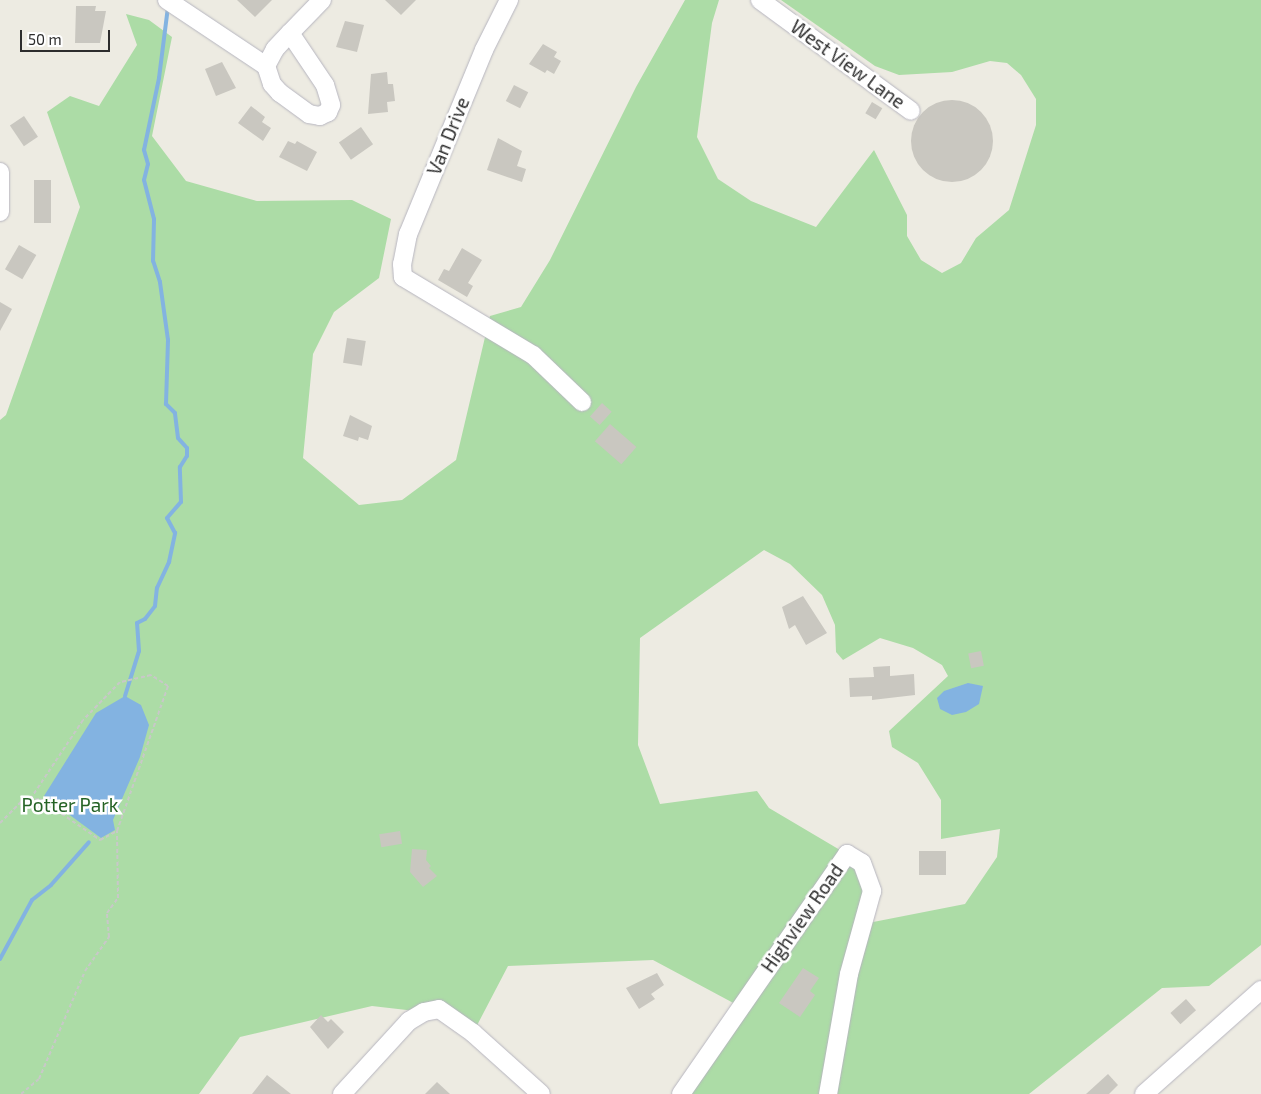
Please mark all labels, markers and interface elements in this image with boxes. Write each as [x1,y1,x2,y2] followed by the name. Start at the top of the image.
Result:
[786,15,910,113] street label: West View Lane
[22,20,112,52] scale bar
[28,30,62,48] text: 50 m
[422,94,474,178] street label: Van Drive
[21,794,119,816] park label: Potter Park
[756,859,848,977] street label: Highview Road

